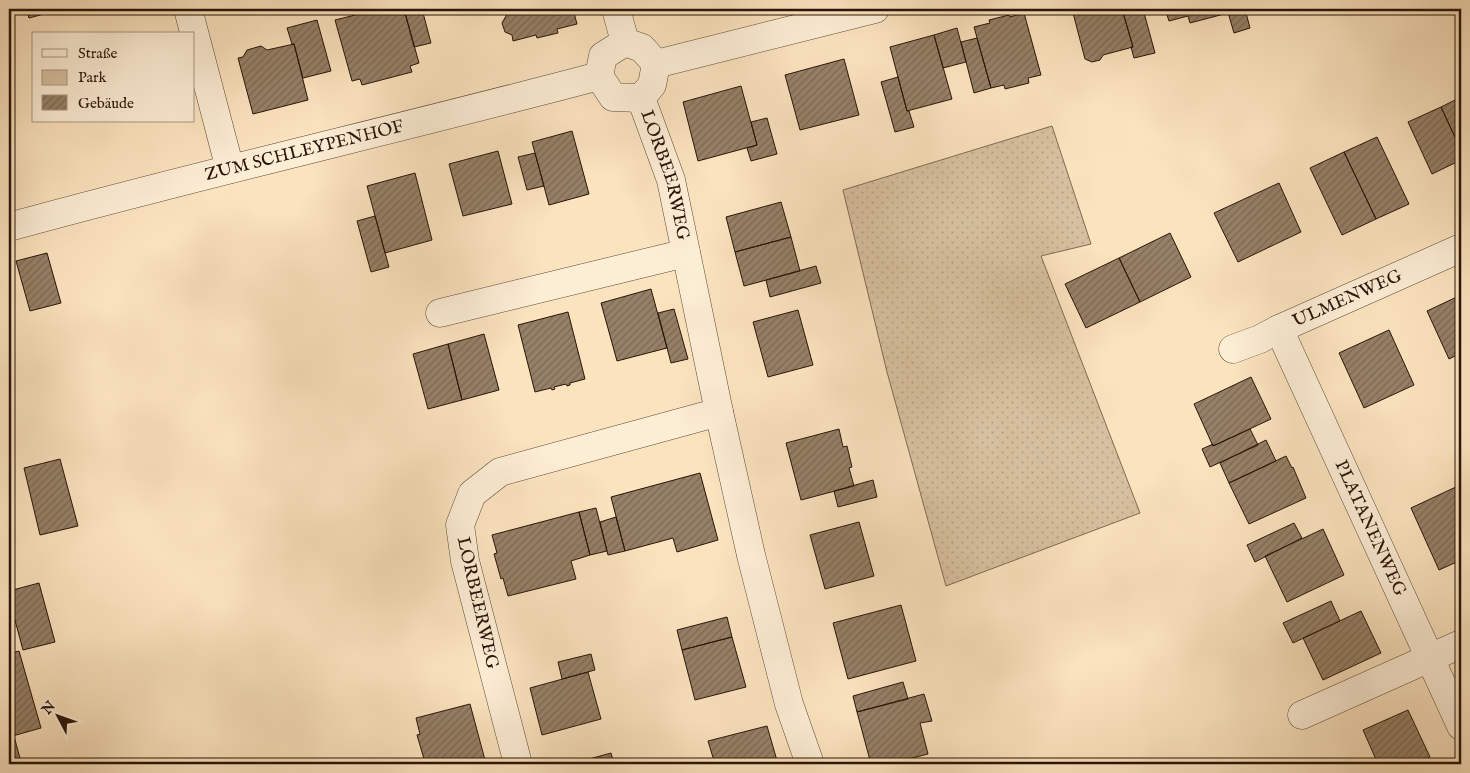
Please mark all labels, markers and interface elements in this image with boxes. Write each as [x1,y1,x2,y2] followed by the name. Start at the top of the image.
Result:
[32,32,195,122] legend
[78,44,118,63] text: Straße
[78,68,108,87] text: Park
[78,94,134,113] text: Gebäude
[635,107,695,243] street label: LORBEERWEG
[203,115,407,187] street label: ZUM SCHLEYPENHOF
[1289,264,1406,333] street label: ULMENWEG
[1329,456,1412,600] street label: PLATANENWEG
[451,535,504,672] street label: LORBEERWEG
[32,690,82,740] north arrow
[38,698,60,719] text: N

